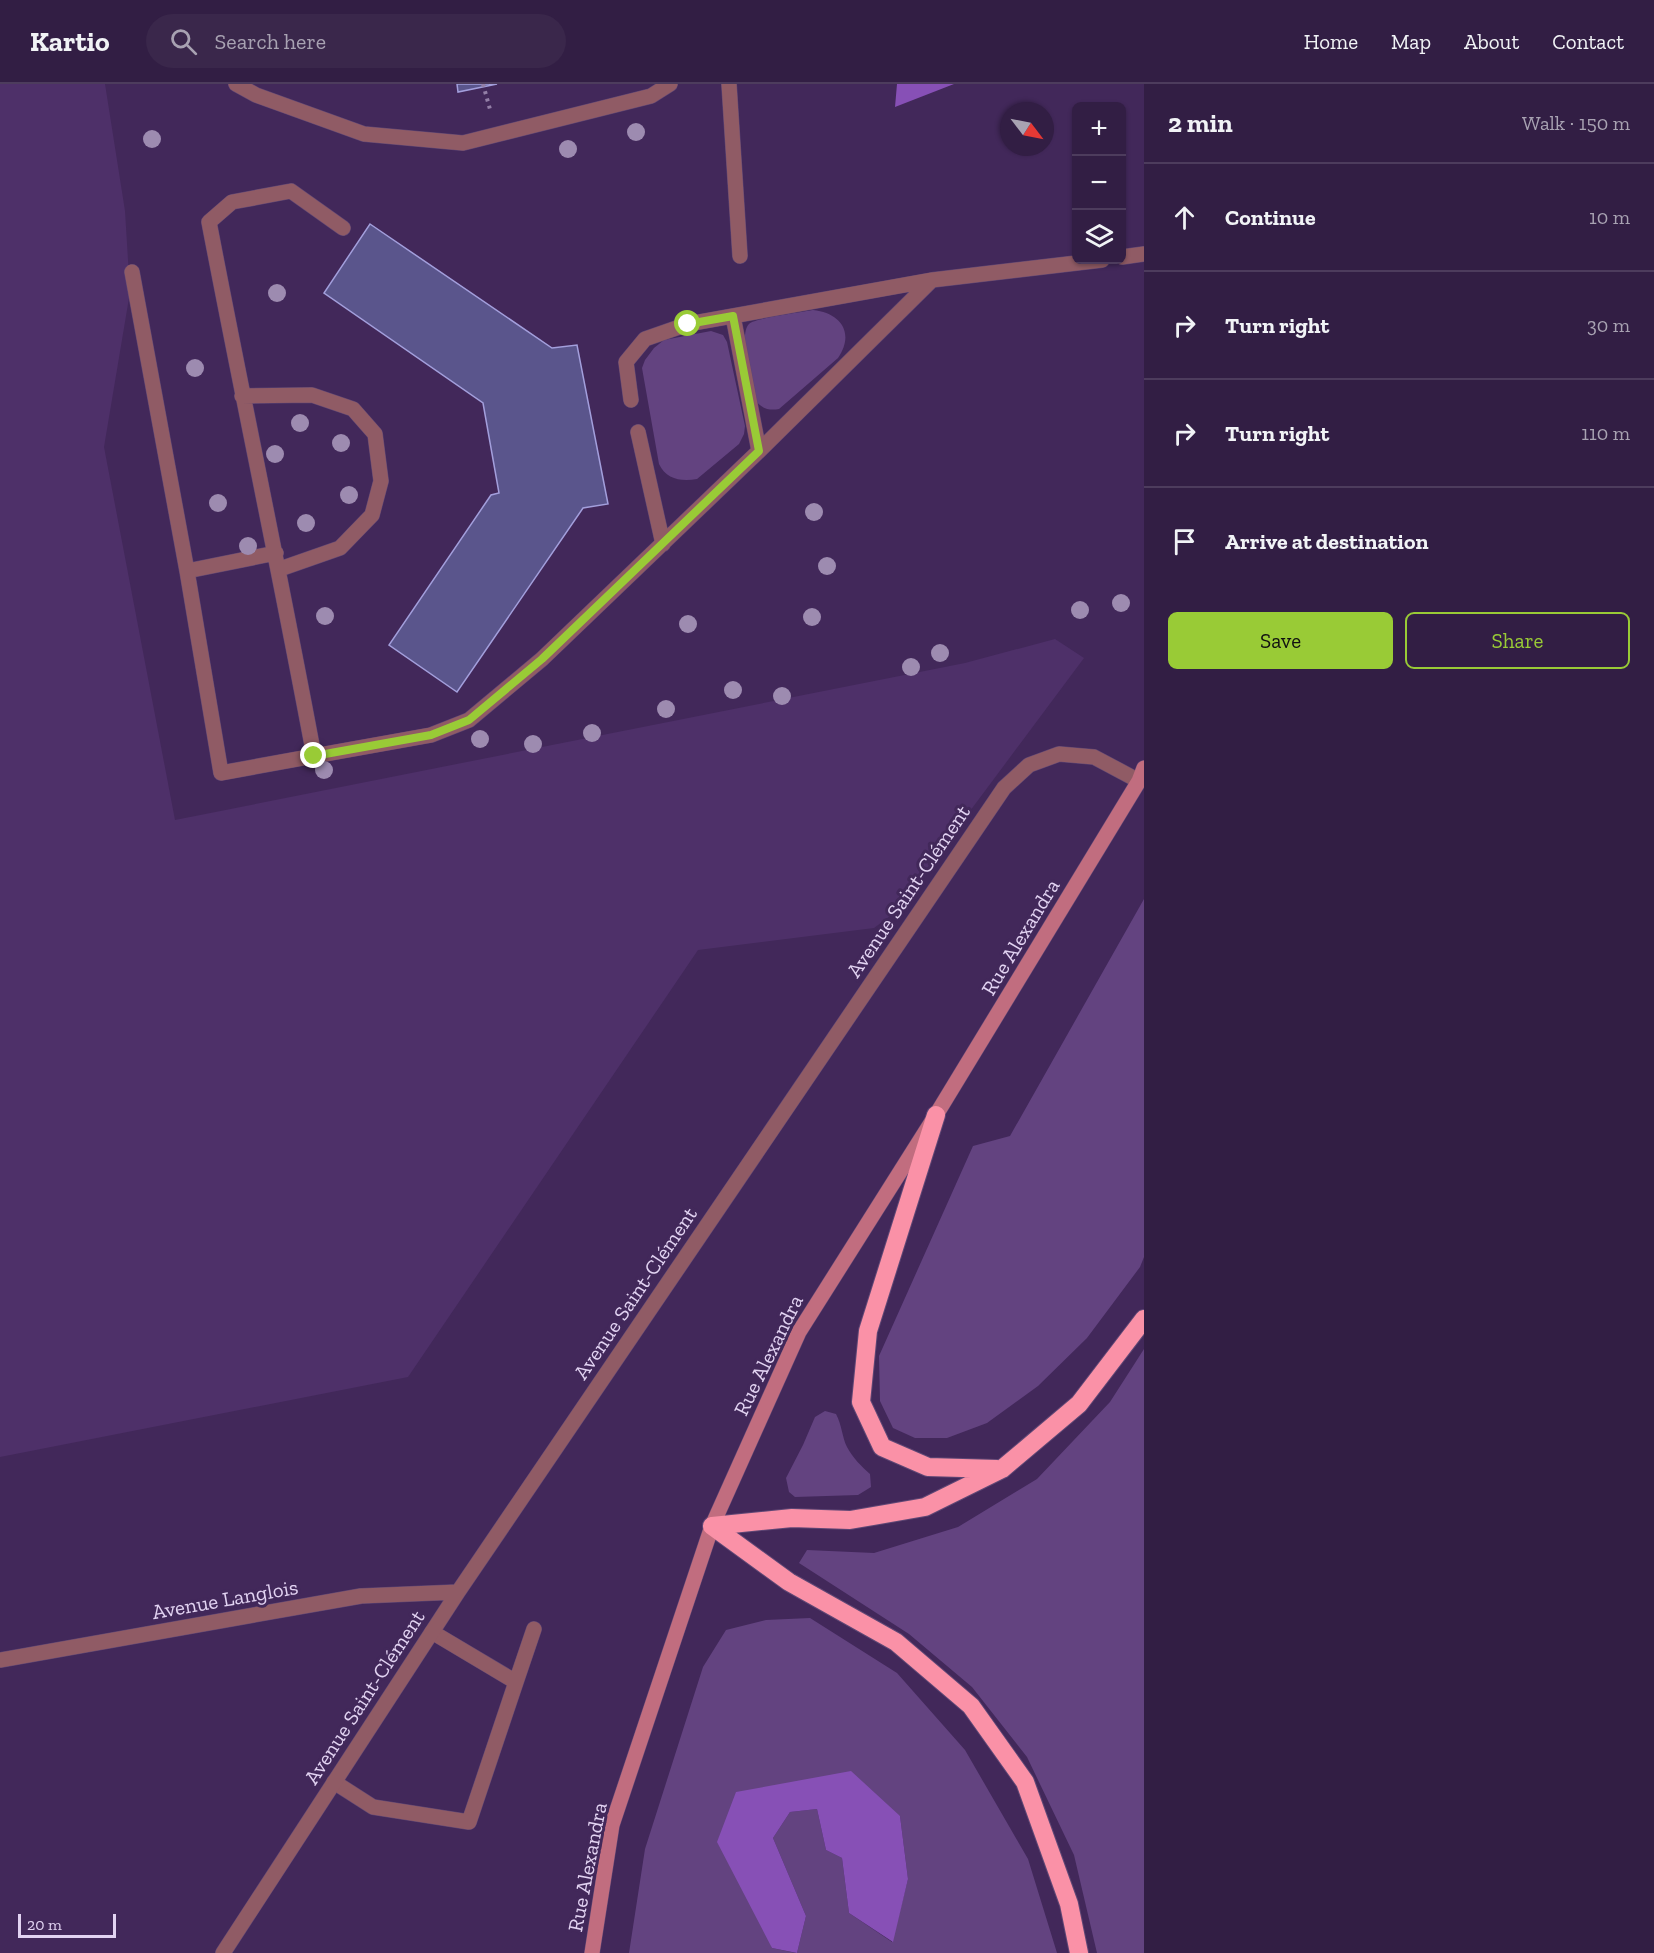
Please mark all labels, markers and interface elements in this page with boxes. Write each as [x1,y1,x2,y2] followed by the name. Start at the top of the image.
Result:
[146,14,566,68] search box
[30,25,110,58] text: Kartio
[167,25,200,58] icon: search
[215,28,326,55] text: Search here
[1304,29,1358,54] text: Home
[1391,29,1431,54] text: Map
[1464,29,1519,54] text: About
[1552,29,1624,54] text: Contact
[1000,102,1054,156] north arrow
[1072,102,1126,264] map controls
[1072,102,1126,156] button: +
[1168,107,1233,139] text: 2 min
[1522,111,1630,135] text: Walk · 150 m
[1072,156,1126,210] button: −
[1168,201,1201,234] icon: ahead
[1225,204,1316,231] text: Continue
[1589,205,1630,229] text: 10 m
[1072,210,1126,264] button: layers
[1168,309,1201,342] icon: right
[674,310,700,336] route start
[1225,312,1329,339] text: Turn right
[1587,313,1630,337] text: 30 m
[1168,417,1201,450] icon: right
[1225,420,1329,447] text: Turn right
[1581,421,1630,445] text: 110 m
[1168,525,1201,558] icon: arrive
[1225,528,1428,555] text: Arrive at destination
[1168,612,1393,669] button: Save
[1405,612,1630,669] button: Share
[300,742,326,768] route end
[841,800,975,982] street label: Avenue Saint-Clément
[976,874,1064,1000] street label: Rue Alexandra
[568,1202,702,1384] street label: Avenue Saint-Clément
[728,1291,808,1419] street label: Rue Alexandra
[150,1574,300,1624] street label: Avenue Langlois
[298,1605,430,1789] street label: Avenue Saint-Clément
[562,1800,612,1934] street label: Rue Alexandra
[18,1911,116,1938] scale bar
[27,1915,62,1934] text: 20 m

